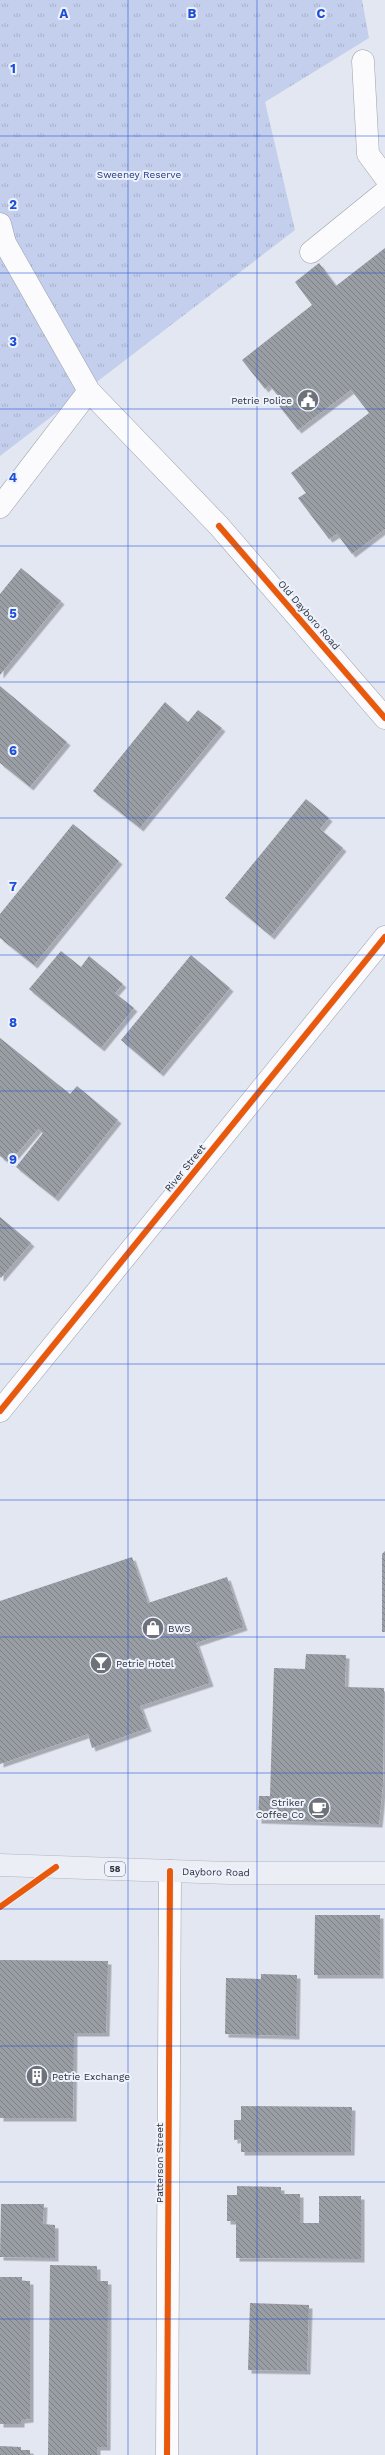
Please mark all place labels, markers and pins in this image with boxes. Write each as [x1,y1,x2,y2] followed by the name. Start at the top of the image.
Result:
[295,387,321,413] public building icon: Petrie Police
[231,395,292,406] place label: Petrie Police
[140,1615,166,1641] shop icon: BWS
[168,1623,190,1634] place label: BWS
[88,1650,114,1676] bar icon: Petrie Hotel
[116,1658,174,1669] place label: Petrie Hotel
[306,1795,332,1821] cafe icon: Striker Coffee Co
[256,1797,304,1820] place label: Striker Coffee Co
[24,2063,50,2089] building icon: Petrie Exchange
[52,2071,130,2082] place label: Petrie Exchange

